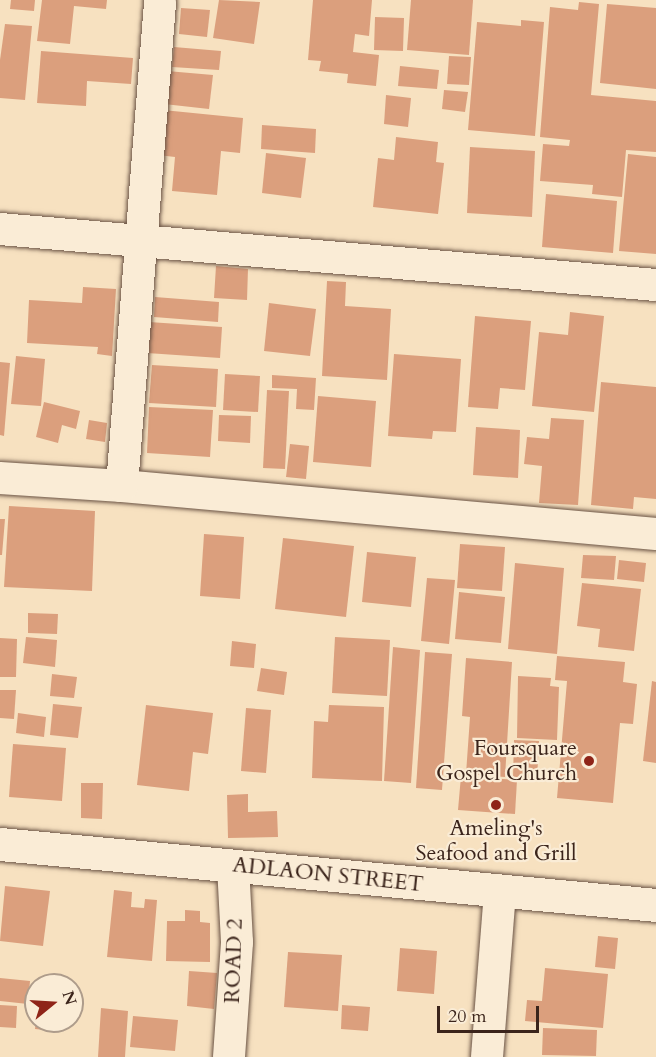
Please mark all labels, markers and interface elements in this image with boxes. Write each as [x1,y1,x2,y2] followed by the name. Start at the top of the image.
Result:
[436,735,577,786] place label: Foursquare Gospel Church
[582,754,596,768] marker: Foursquare Gospel Church
[489,798,503,812] marker: Ameling's Seafood and Grill
[415,815,577,866] place label: Ameling's Seafood and Grill
[231,852,425,898] street label: ADLAON STREET
[219,918,249,1004] street label: ROAD 2
[24,973,84,1033] north arrow
[57,988,82,1008] text: N
[440,994,542,1032] scale bar
[448,1004,487,1029] text: 20 m

